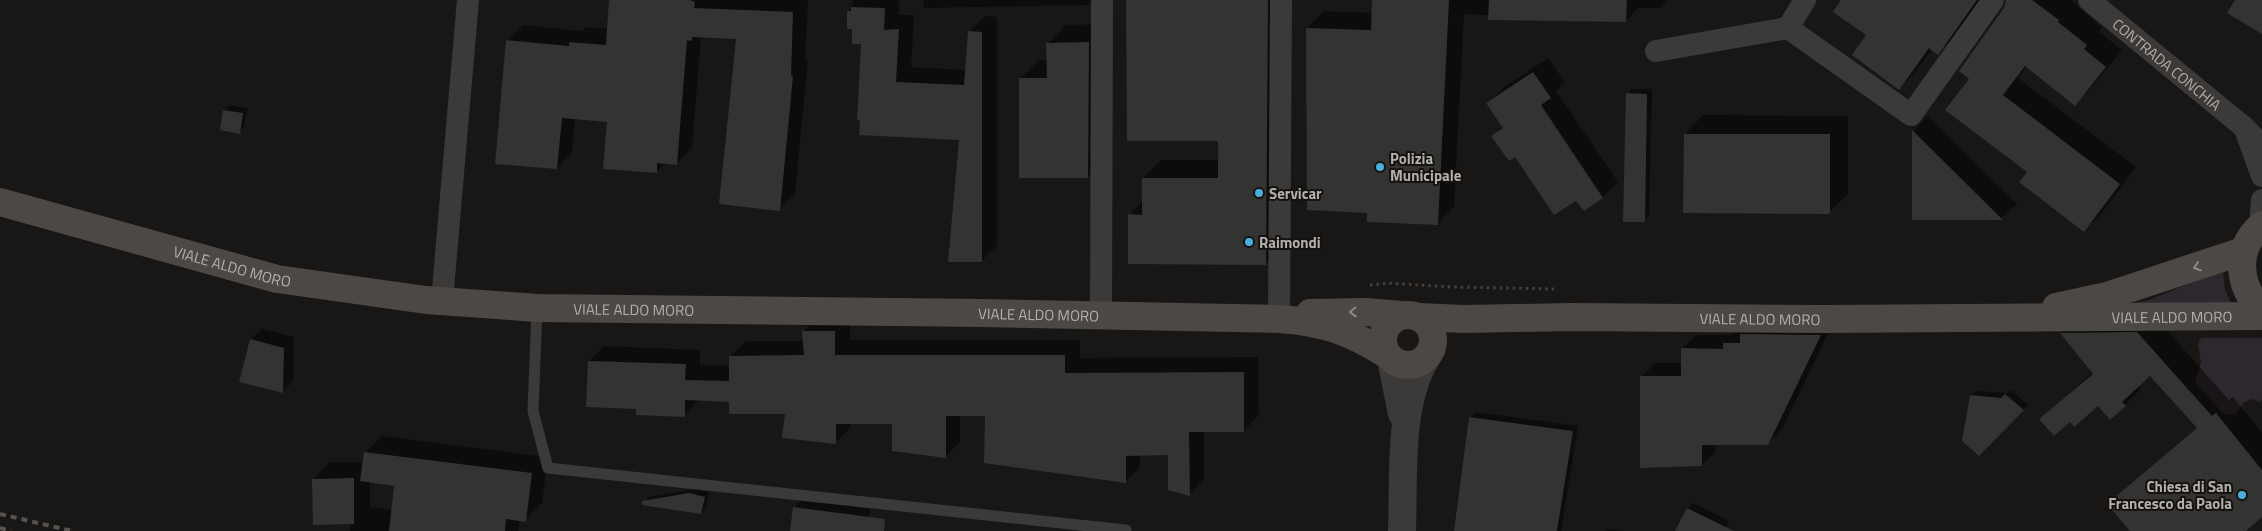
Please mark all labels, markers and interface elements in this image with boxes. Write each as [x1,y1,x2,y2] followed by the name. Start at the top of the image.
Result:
[2108,12,2227,116] street label: CONTRADA CONCHIA
[1390,147,1462,187] place label: Polizia Municipale
[1374,161,1386,173] marker: Polizia Municipale
[1269,182,1322,205] place label: Servicar
[1253,187,1265,199] marker: Servicar
[1259,231,1321,254] place label: Raimondi
[1243,236,1255,248] marker: Raimondi
[171,239,293,292] street label: VIALE ALDO MORO
[2194,261,2202,271] one-way arrow
[573,297,694,321] street label: VIALE ALDO MORO
[978,301,1099,327] street label: VIALE ALDO MORO
[2111,305,2233,329] street label: VIALE ALDO MORO
[1349,307,1357,317] one-way arrow
[1699,307,1821,330] street label: VIALE ALDO MORO
[2108,475,2232,515] place label: Chiesa di San Francesco da Paola
[2236,489,2248,501] marker: Chiesa di San Francesco da Paola

